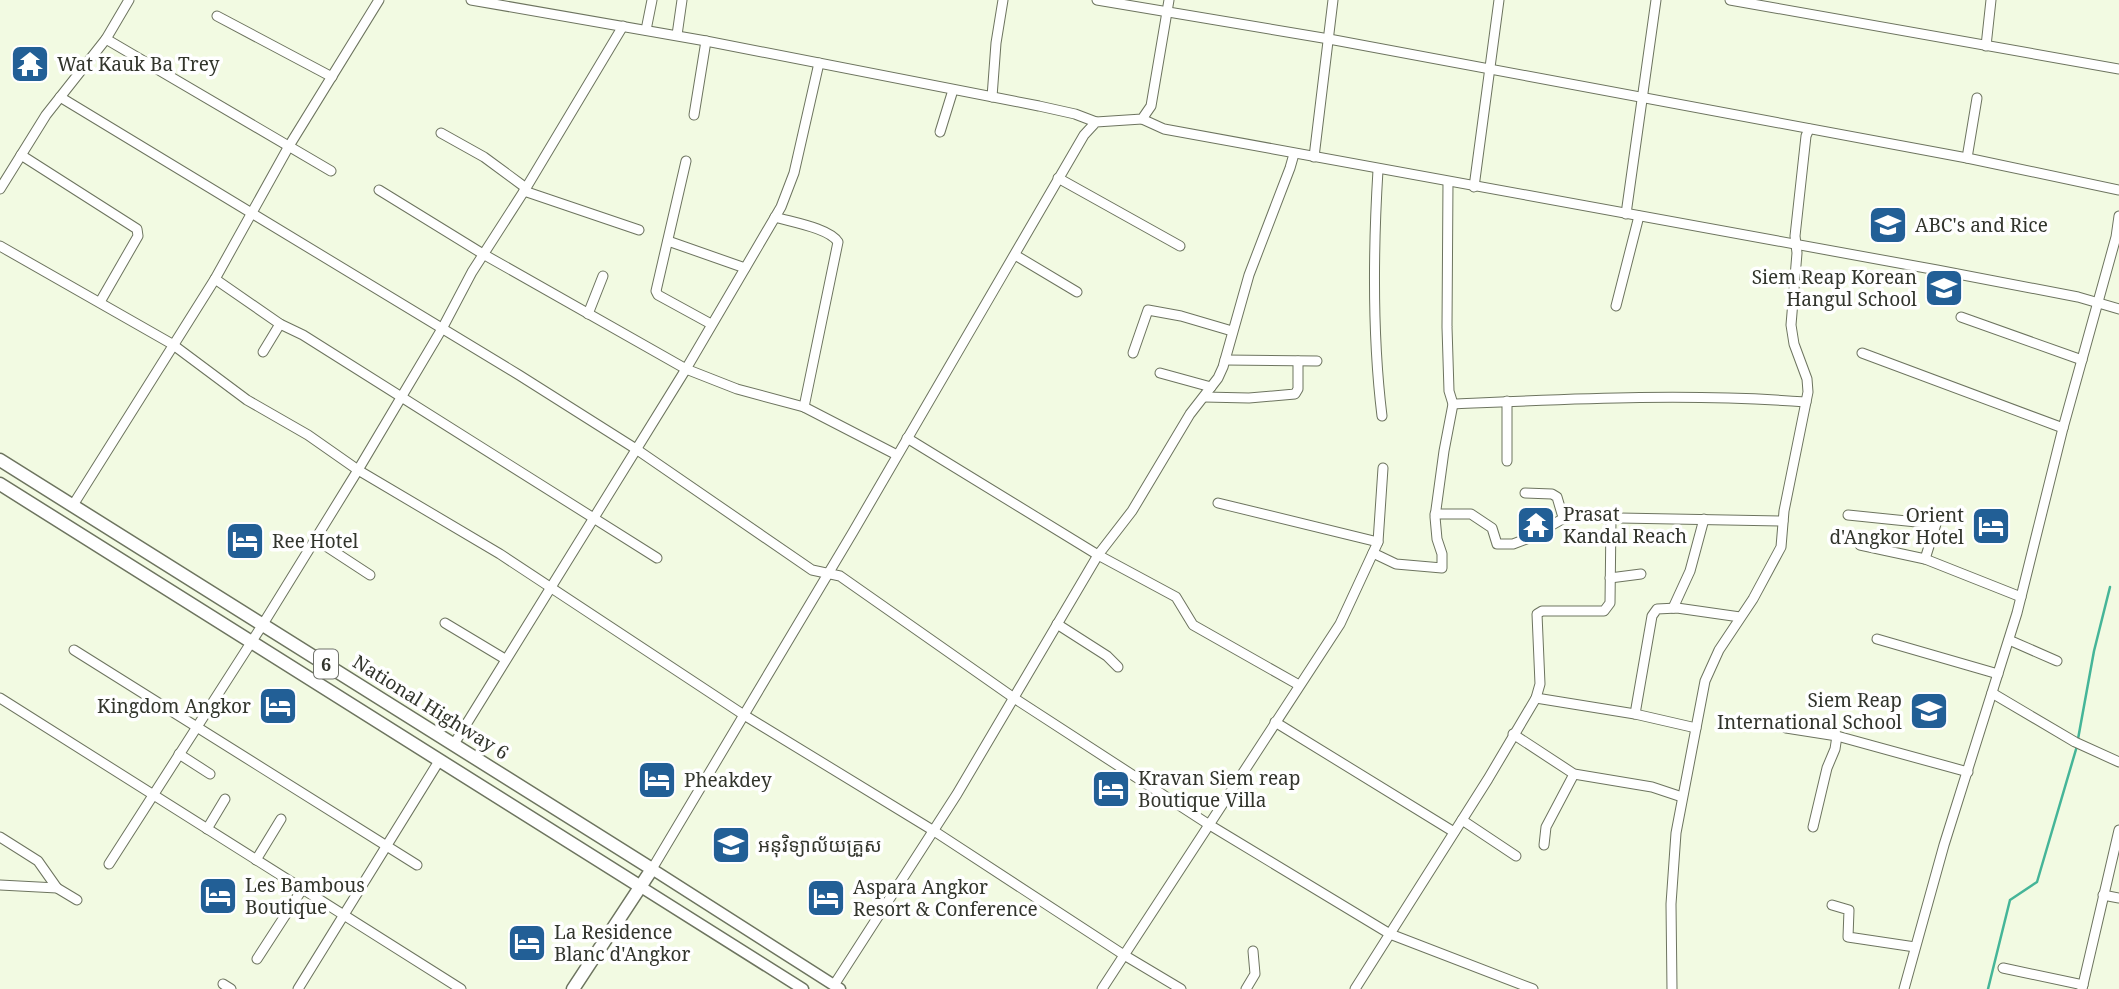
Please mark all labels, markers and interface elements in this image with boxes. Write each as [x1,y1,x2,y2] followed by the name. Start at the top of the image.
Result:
[9,43,51,85] temple icon: Wat Kauk Ba Trey
[57,51,220,77] place label: Wat Kauk Ba Trey
[1867,204,1909,246] school or university icon: ABC's and Rice
[1915,212,2048,238] place label: ABC's and Rice
[1752,264,1917,312] place label: Siem Reap Korean Hangul School
[1923,267,1965,309] school or university icon: Siem Reap Korean Hangul School
[1563,501,1687,549] place label: Prasat Kandal Reach
[1829,502,1964,550] place label: Orient d'Angkor Hotel
[1515,504,1557,546] temple icon: Prasat Kandal Reach
[1970,505,2012,547] hotel icon: Orient d'Angkor Hotel
[224,520,266,562] hotel icon: Ree Hotel
[272,528,359,554] place label: Ree Hotel
[348,649,514,765] street label: National Highway 6
[314,650,338,678] road number: 6
[257,685,299,727] hotel icon: Kingdom Angkor
[1717,687,1902,735] place label: Siem Reap International School
[1908,690,1950,732] school or university icon: Siem Reap International School
[97,693,251,719] place label: Kingdom Angkor
[636,759,678,801] hotel icon: Pheakdey
[1138,765,1300,813] place label: Kravan Siem reap Boutique Villa
[684,767,772,793] place label: Pheakdey
[1090,768,1132,810] hotel icon: Kravan Siem reap Boutique Villa
[710,824,752,866] school or university icon: អនុវិទ្យាល័យគ្រួស
[758,832,882,858] place label: អនុវិទ្យាល័យគ្រួស
[245,872,365,920] place label: Les Bambous Boutique
[853,874,1038,922] place label: Aspara Angkor Resort & Conference
[197,875,239,917] hotel icon: Les Bambous Boutique
[805,877,847,919] hotel icon: Aspara Angkor Resort & Conference
[554,919,690,967] place label: La Residence Blanc d'Angkor
[506,922,548,964] hotel icon: La Residence Blanc d'Angkor

